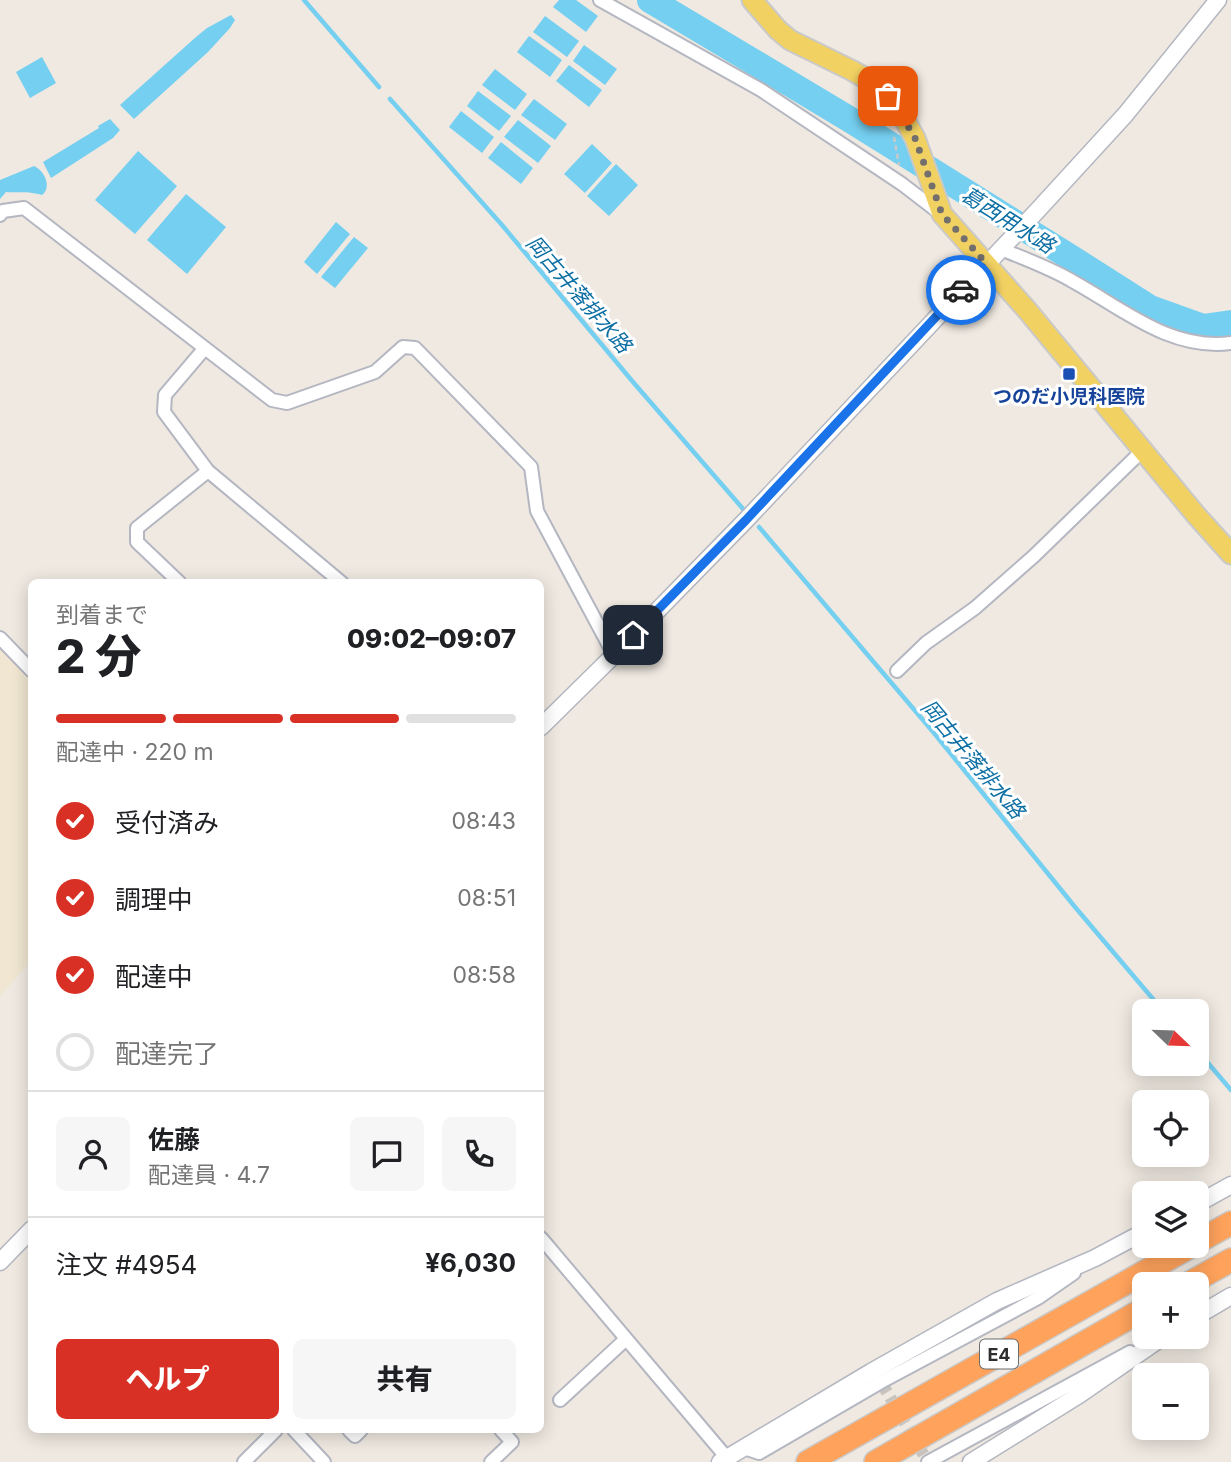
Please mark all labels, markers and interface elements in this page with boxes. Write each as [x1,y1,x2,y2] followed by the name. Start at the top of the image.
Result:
[858,66,918,126] pin
[869,77,907,115] icon: bag
[957,182,1061,259] water label: 葛西用水路
[521,230,638,359] water label: 岡古井落排水路
[926,255,996,325] courier
[942,271,980,309] icon: car
[1061,366,1077,382] marker: つのだ小児科医院
[993,385,1145,408] place label: つのだ小児科医院
[56,601,148,629] text: 到着まで
[603,605,663,665] pin
[614,616,652,654] icon: home
[347,623,516,654] text: 09:02–09:07
[56,628,141,684] text: 2 分
[916,695,1031,825] water label: 岡古井落排水路
[56,738,214,766] text: 配達中 · 220 m
[56,802,94,840] icon: check
[115,807,219,838] text: 受付済み
[452,807,516,835] text: 08:43
[56,879,94,917] icon: check
[115,884,193,915] text: 調理中
[457,884,516,912] text: 08:51
[56,956,94,994] icon: check
[115,961,193,992] text: 配達中
[452,961,516,989] text: 08:58
[1132,999,1209,1076] north arrow
[1132,999,1209,1440] map controls
[115,1038,219,1069] text: 配達完了
[1132,1090,1209,1167] button: locate
[56,1117,130,1191] button: person
[350,1117,424,1191] button: chat
[442,1117,516,1191] button: phone
[148,1124,200,1155] text: 佐藤
[148,1161,270,1189] text: 配達員 · 4.7
[1132,1181,1209,1258] button: layers
[425,1247,516,1278] text: ¥6,030
[56,1249,197,1280] text: 注文 #4954
[1132,1272,1209,1349] button: +
[56,1339,279,1419] button: ヘルプ
[293,1339,516,1419] button: 共有
[980,1339,1018,1368] road number: E4
[1132,1363,1209,1440] button: −

